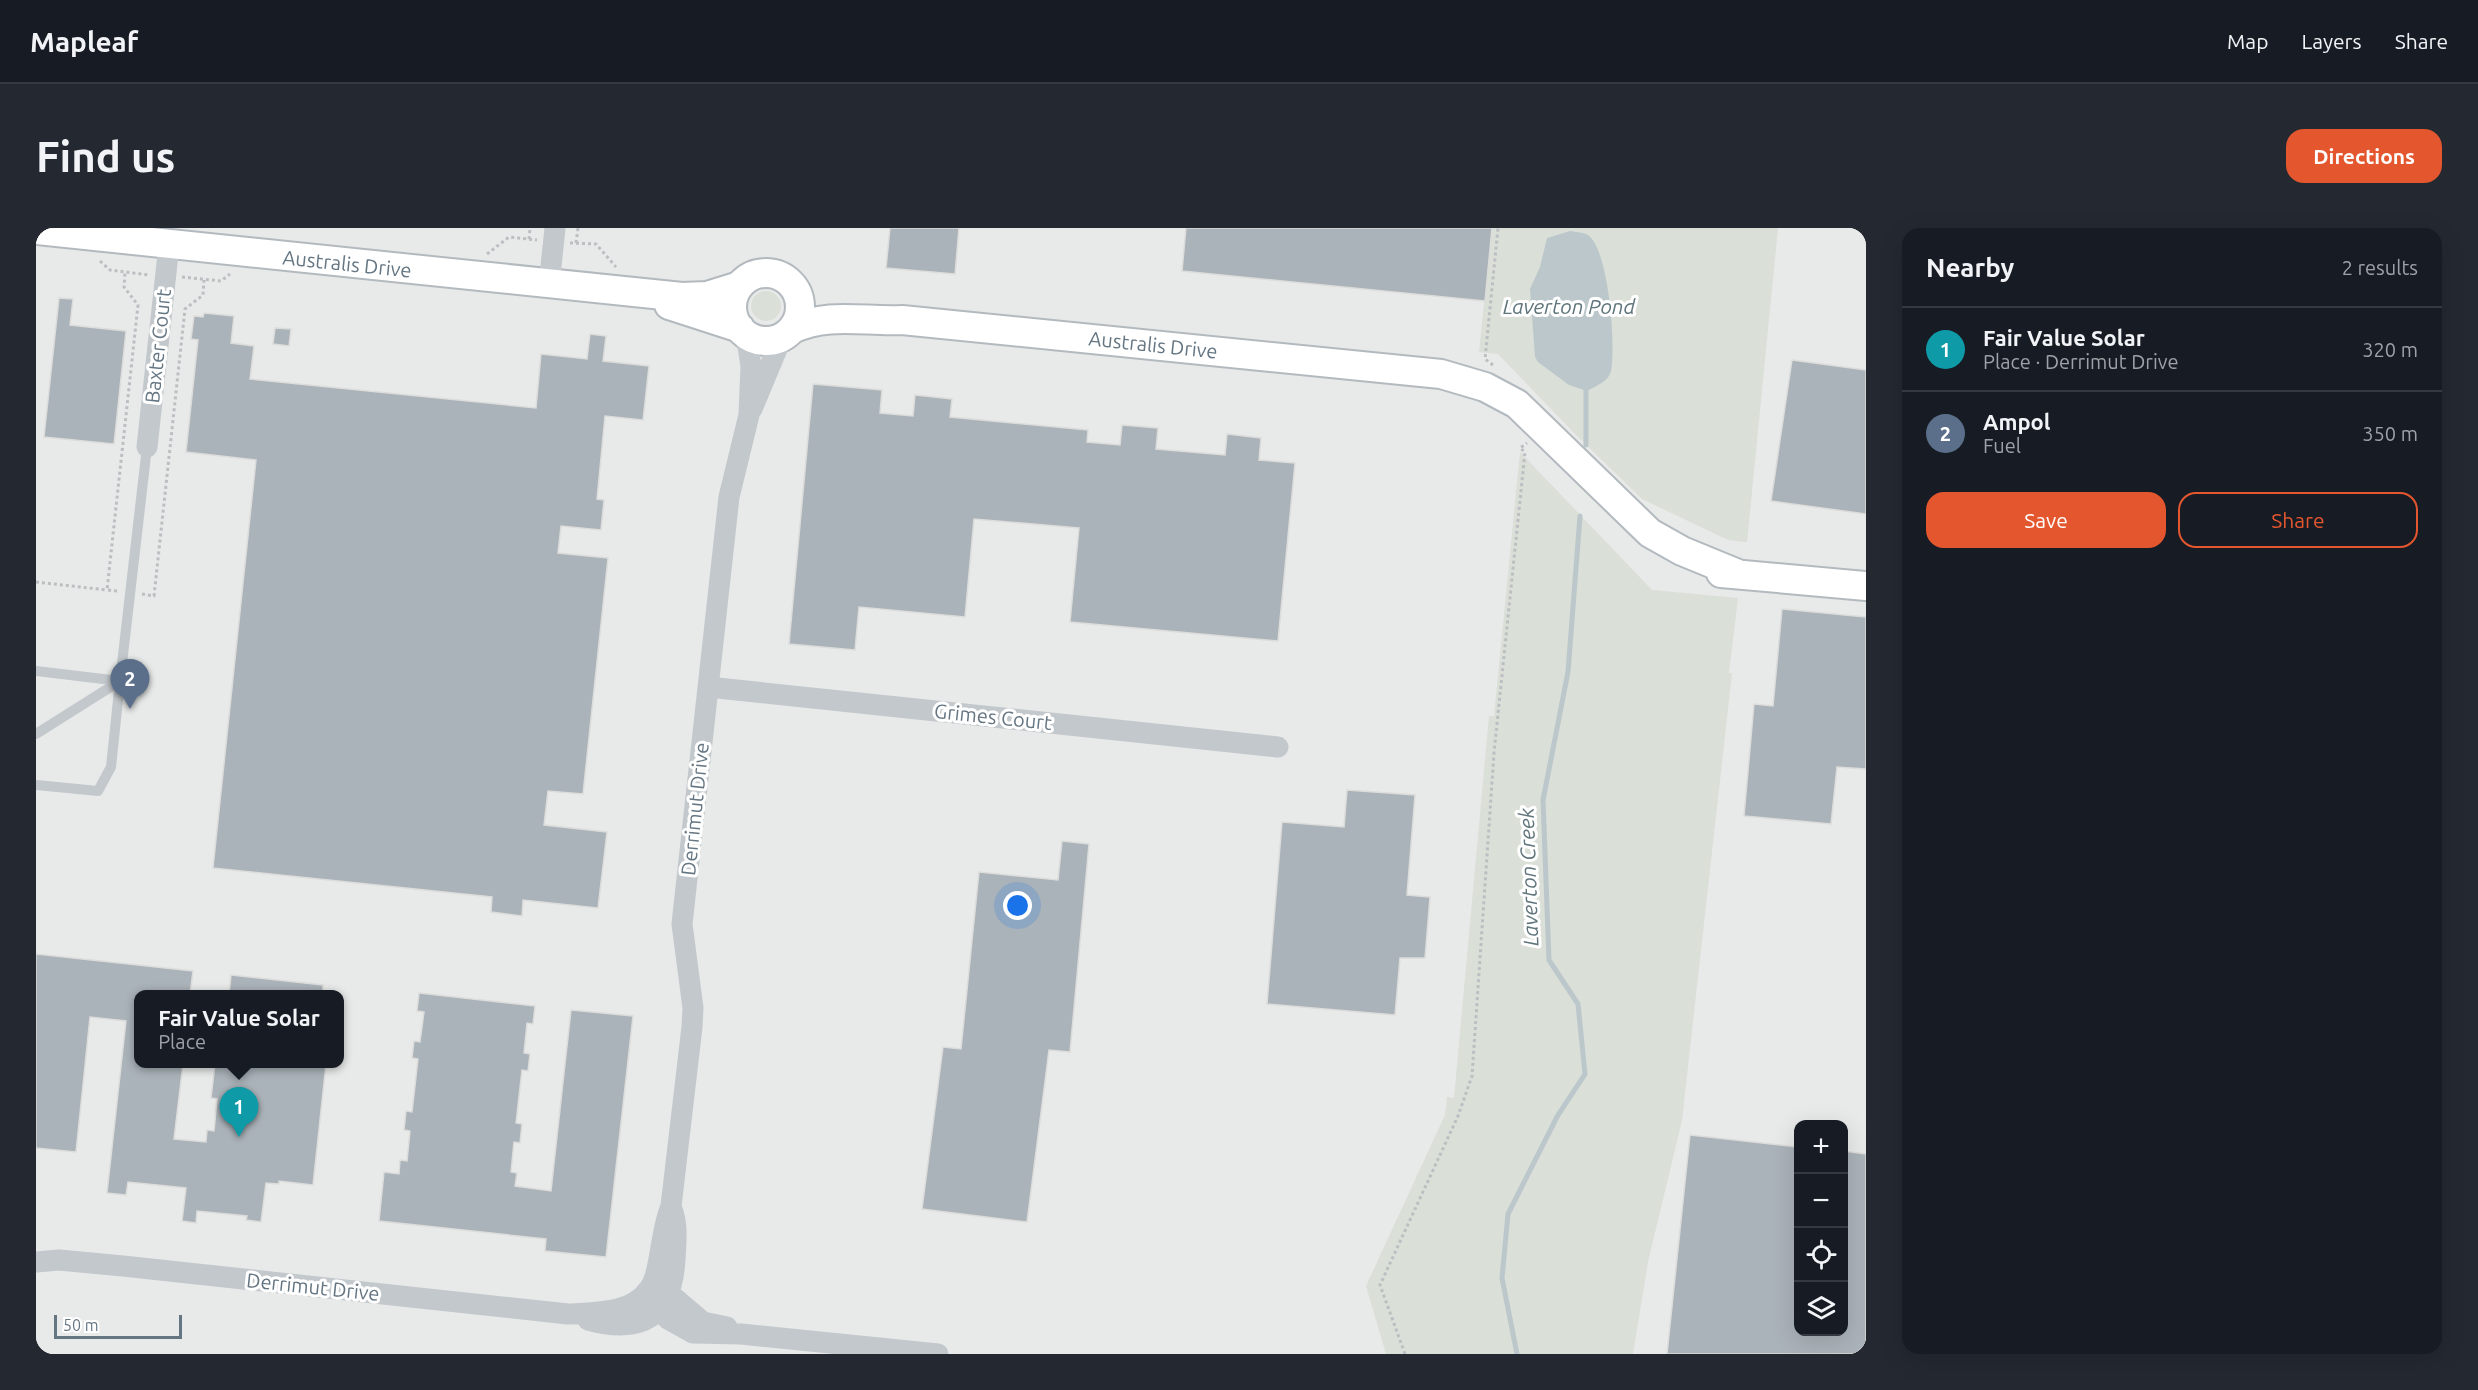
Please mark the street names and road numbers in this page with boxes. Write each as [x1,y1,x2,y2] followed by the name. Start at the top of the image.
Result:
[281,245,413,282] street label: Australis Drive
[140,287,175,404] street label: Baxter Court
[1087,326,1219,363] street label: Australis Drive
[933,699,1053,734] street label: Grimes Court
[676,741,713,877] street label: Derrimut Drive
[245,1268,381,1305] street label: Derrimut Drive

